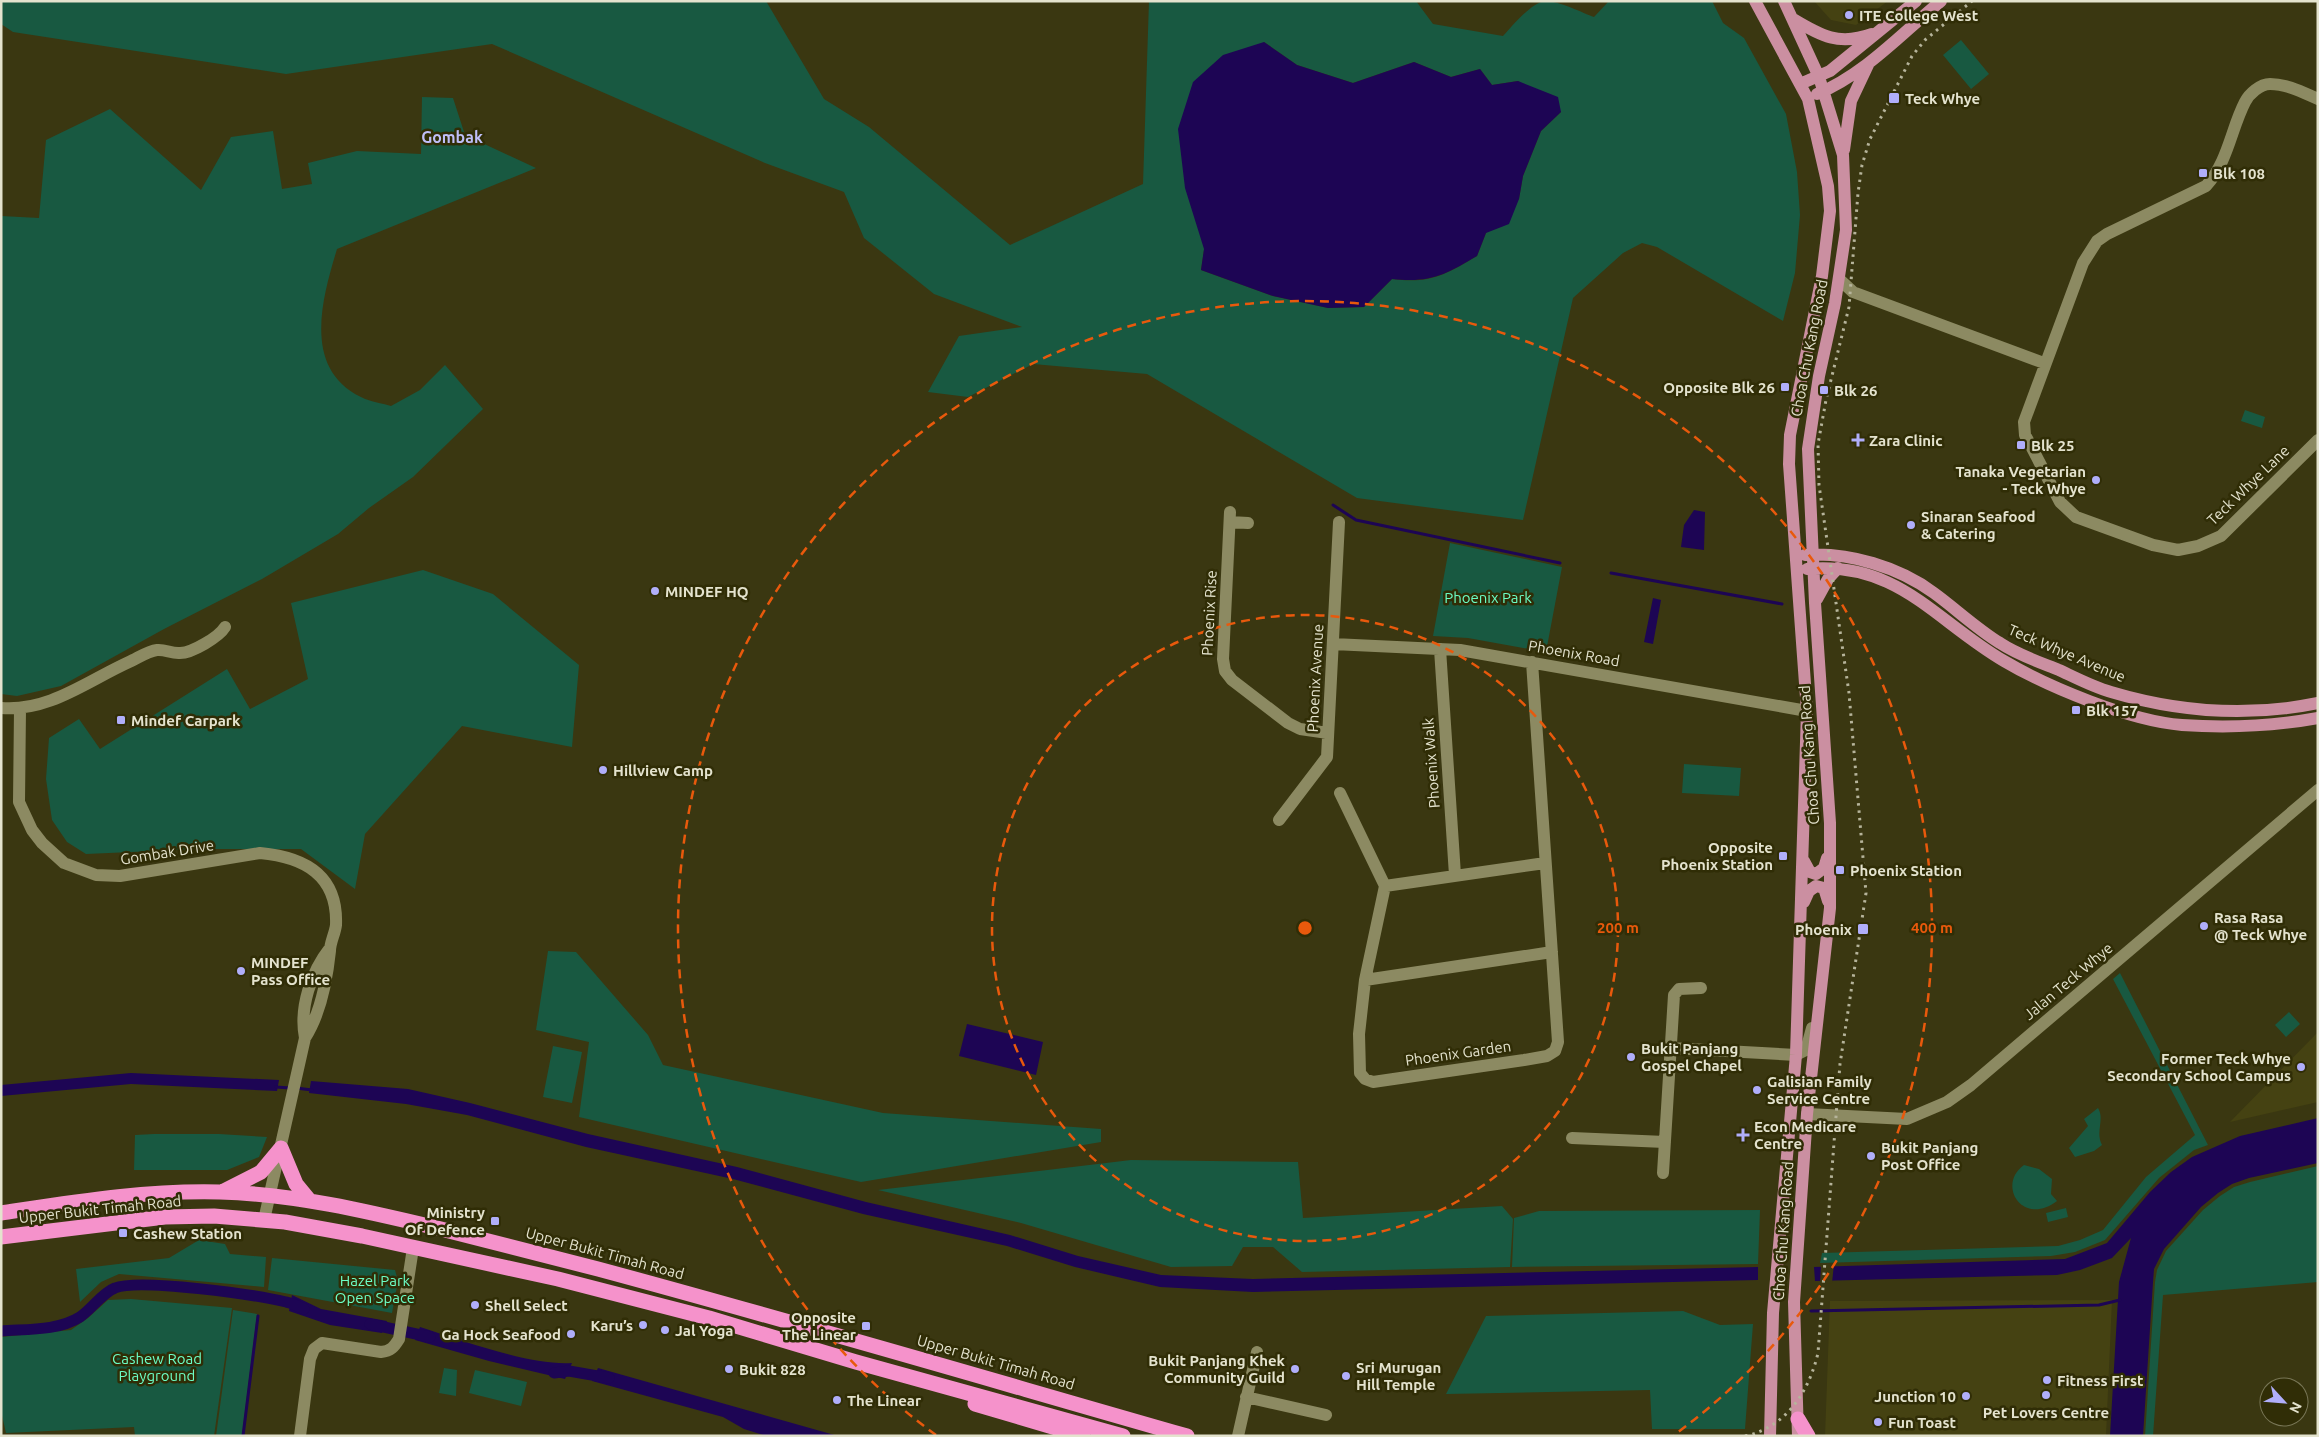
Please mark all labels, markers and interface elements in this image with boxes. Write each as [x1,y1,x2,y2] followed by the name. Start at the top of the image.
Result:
[1859,7,1979,24] place label: ITE College West
[1843,9,1855,21] marker: ITE College West
[1905,90,1980,107] place label: Teck Whye
[1887,91,1901,105] marker: Teck Whye
[421,128,483,146] district label: Gombak
[2213,165,2265,182] place label: Blk 108
[2197,167,2209,179] marker: Blk 108
[1787,278,1831,418] street label: Choa Chu Kang Road
[1663,379,1775,396] place label: Opposite Blk 26
[1779,381,1791,393] marker: Opposite Blk 26
[1834,382,1877,399] place label: Blk 26
[1818,384,1830,396] marker: Blk 26
[1869,432,1943,449] place label: Zara Clinic
[1851,433,1865,447] marker: Zara Clinic
[2031,437,2074,454] place label: Blk 25
[2015,439,2027,451] marker: Blk 25
[2204,442,2292,528] street label: Teck Whye Lane
[1955,463,2086,497] place label: Tanaka Vegetarian - Teck Whye
[2090,474,2102,486] marker: Tanaka Vegetarian - Teck Whye
[1921,508,2036,542] place label: Sinaran Seafood & Catering
[1905,519,1917,531] marker: Sinaran Seafood & Catering
[1198,570,1220,656] street label: Phoenix Rise
[665,583,749,600] place label: MINDEF HQ
[649,585,661,597] marker: MINDEF HQ
[1444,589,1532,606] park label: Phoenix Park
[2006,621,2128,685] street label: Teck Whye Avenue
[1304,623,1326,733] street label: Phoenix Avenue
[1527,637,1621,669] street label: Phoenix Road
[1796,685,1822,825] street label: Choa Chu Kang Road
[2086,702,2138,719] place label: Blk 157
[2070,704,2082,716] marker: Blk 157
[131,712,241,729] place label: Mindef Carpark
[115,714,127,726] marker: Mindef Carpark
[1419,717,1443,809] street label: Phoenix Walk
[613,762,713,779] place label: Hillview Camp
[597,764,609,776] marker: Hillview Camp
[119,836,215,868] street label: Gombak Drive
[1661,839,1773,873] place label: Opposite Phoenix Station
[1777,850,1789,862] marker: Opposite Phoenix Station
[1850,862,1962,879] place label: Phoenix Station
[1834,864,1846,876] marker: Phoenix Station
[2214,909,2307,943] place label: Rasa Rasa @ Teck Whye
[1296,919,1314,937] centre of rings
[1597,919,1639,936] text: 200 m
[1911,919,1953,936] text: 400 m
[2198,920,2210,932] marker: Rasa Rasa @ Teck Whye
[1795,921,1852,938] place label: Phoenix
[1856,922,1870,936] marker: Phoenix
[2020,939,2116,1023] street label: Jalan Teck Whye
[251,954,330,988] place label: MINDEF Pass Office
[235,965,247,977] marker: MINDEF Pass Office
[1404,1037,1512,1069] street label: Phoenix Garden
[1641,1040,1742,1074] place label: Bukit Panjang Gospel Chapel
[2107,1050,2291,1084] place label: Former Teck Whye Secondary School Campus
[1625,1051,1637,1063] marker: Bukit Panjang Gospel Chapel
[2295,1061,2307,1073] marker: Former Teck Whye Secondary School Campus
[1767,1073,1872,1107] place label: Galisian Family Service Centre
[1751,1084,1763,1096] marker: Galisian Family Service Centre
[1754,1118,1856,1152] place label: Econ Medicare Centre
[1736,1128,1750,1142] marker: Econ Medicare Centre
[1881,1139,1978,1173] place label: Bukit Panjang Post Office
[1865,1150,1877,1162] marker: Bukit Panjang Post Office
[1770,1161,1796,1301] street label: Choa Chu Kang Road
[18,1192,182,1226] street label: Upper Bukit Timah Road
[405,1204,485,1238] place label: Ministry Of Defence
[489,1215,501,1227] marker: Ministry Of Defence
[524,1224,686,1282] street label: Upper Bukit Timah Road
[133,1225,242,1242] place label: Cashew Station
[117,1227,129,1239] marker: Cashew Station
[335,1272,415,1306] park label: Hazel Park Open Space
[485,1297,568,1314] place label: Shell Select
[469,1299,481,1311] marker: Shell Select
[782,1309,857,1343] place label: Opposite The Linear
[590,1317,633,1334] place label: Karu’s
[637,1319,649,1331] marker: Karu’s
[860,1320,872,1332] marker: Opposite The Linear
[675,1322,734,1339] place label: Jal Yoga
[659,1324,671,1336] marker: Jal Yoga
[441,1326,561,1343] place label: Ga Hock Seafood
[565,1328,577,1340] marker: Ga Hock Seafood
[915,1331,1077,1393] street label: Upper Bukit Timah Road
[112,1350,202,1384] park label: Cashew Road Playground
[1148,1352,1286,1386] place label: Bukit Panjang Khek Community Guild
[1356,1359,1441,1393] place label: Sri Murugan Hill Temple
[739,1361,806,1378] place label: Bukit 828
[723,1363,735,1375] marker: Bukit 828
[1289,1363,1301,1375] marker: Bukit Panjang Khek Community Guild
[1340,1370,1352,1382] marker: Sri Murugan Hill Temple
[2057,1372,2144,1389] place label: Fitness First
[2041,1374,2053,1386] marker: Fitness First
[2259,1377,2309,1427] north arrow
[1874,1388,1956,1405] place label: Junction 10
[2040,1389,2052,1401] marker: Pet Lovers Centre
[1960,1390,1972,1402] marker: Junction 10
[847,1392,922,1409] place label: The Linear
[831,1394,843,1406] marker: The Linear
[2286,1399,2305,1416] text: N
[1983,1404,2109,1421] place label: Pet Lovers Centre
[1888,1414,1956,1431] place label: Fun Toast
[1872,1416,1884,1428] marker: Fun Toast

